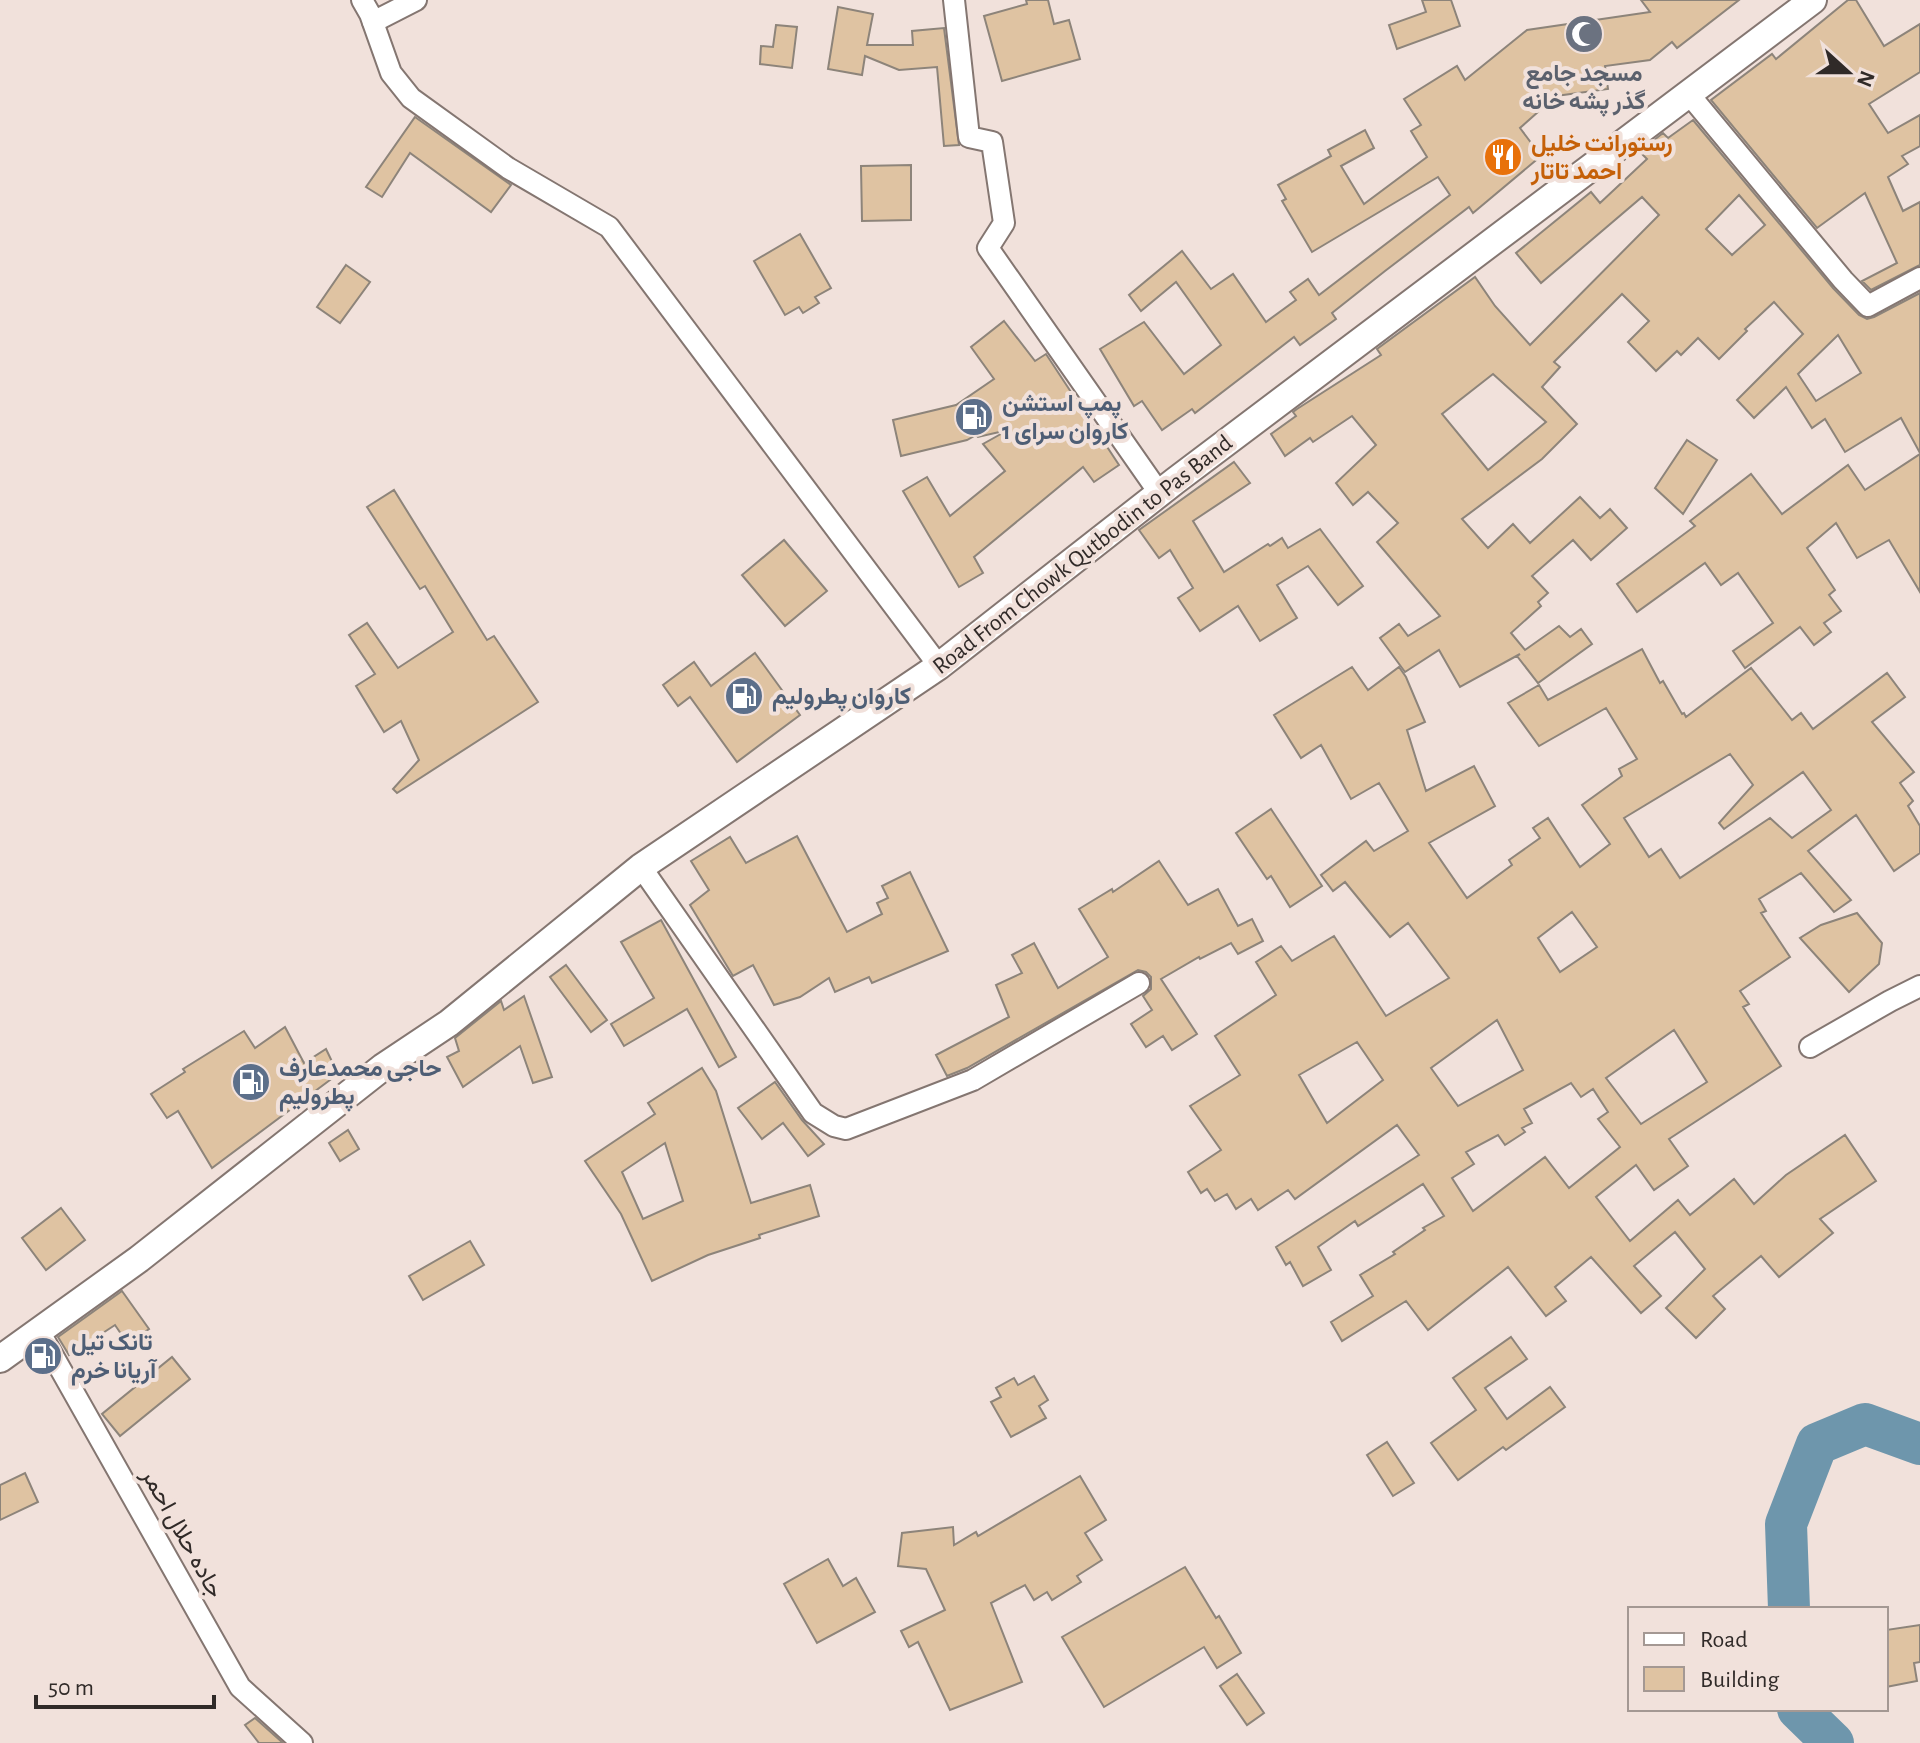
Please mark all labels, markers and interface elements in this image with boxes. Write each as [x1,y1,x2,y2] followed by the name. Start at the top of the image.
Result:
[1563,13,1605,55] mosque icon: مسجد جامع گذر پشه خانه
[1808,32,1888,112] north arrow
[1522,62,1646,117] place label: مسجد جامع گذر پشه خانه
[1853,68,1879,90] text: N
[1530,132,1673,186] place label: رستورانت خلیل احمد تاتار
[1482,136,1524,178] restaurant icon: رستورانت خلیل احمد تاتار
[1002,392,1128,446] place label: پمپ استشن کاروان سرای 1
[953,396,995,438] fuel station icon: پمپ استشن کاروان سرای 1
[928,431,1237,679] street label: Road From Chowk Qutbodin to Pas Band
[723,675,765,717] fuel station icon: کاروان پطرولیم
[772,685,911,712] place label: کاروان پطرولیم
[279,1057,442,1112] place label: حاجی محمدعارف پطرولیم
[230,1061,272,1103] fuel station icon: حاجی محمدعارف پطرولیم
[71,1331,158,1386] place label: تانک تیل آریانا خرم
[22,1335,64,1377] fuel station icon: تانک تیل آریانا خرم
[135,1464,227,1603] street label: جاده حلال احمر
[1628,1607,1888,1711] legend
[1700,1628,1748,1652] text: Road
[36,1659,214,1709] scale bar
[1700,1668,1779,1692] text: Building
[48,1676,94,1700] text: 50 m

